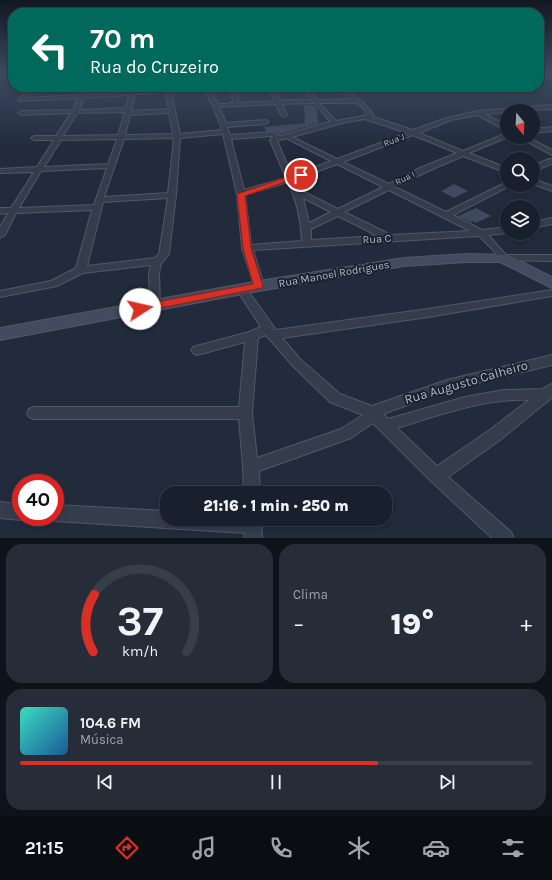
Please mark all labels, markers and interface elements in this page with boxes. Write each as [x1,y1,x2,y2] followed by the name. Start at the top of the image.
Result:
[90,22,155,55] text: 70 m
[24,24,76,76] icon: left
[90,56,219,78] text: Rua do Cruzeiro
[500,104,540,144] north arrow
[500,104,540,240] map controls
[382,131,406,149] street label: Rua J
[500,152,540,192] button: search
[284,158,318,192] pin
[290,164,312,186] icon: arrive
[394,169,416,187] street label: Rua I
[500,200,540,240] button: layers
[362,232,392,246] street label: Rua C
[278,258,391,290] street label: Rua Manoel Rodrigues
[119,288,161,330] position arrow
[403,357,529,407] street label: Rua Augusto Calheiro
[12,474,64,526] speed limit sign: 40
[203,497,349,515] text: 21:16 · 1 min · 250 m
[293,587,328,602] text: Clima
[116,596,163,644] text: 37
[391,606,434,642] text: 19°
[293,611,305,637] text: −
[520,611,532,637] text: +
[121,642,158,659] text: km/h
[80,714,141,732] text: 104.6 FM
[80,732,123,747] text: Música
[94,771,116,793] icon: previous
[265,771,287,793] icon: pause
[436,771,458,793] icon: next
[113,834,141,862] icon: directions
[190,834,218,862] icon: music
[267,834,295,862] icon: phone
[345,834,373,862] icon: climate
[422,834,450,862] icon: car
[499,834,527,862] icon: filters
[25,837,64,859] text: 21:15

